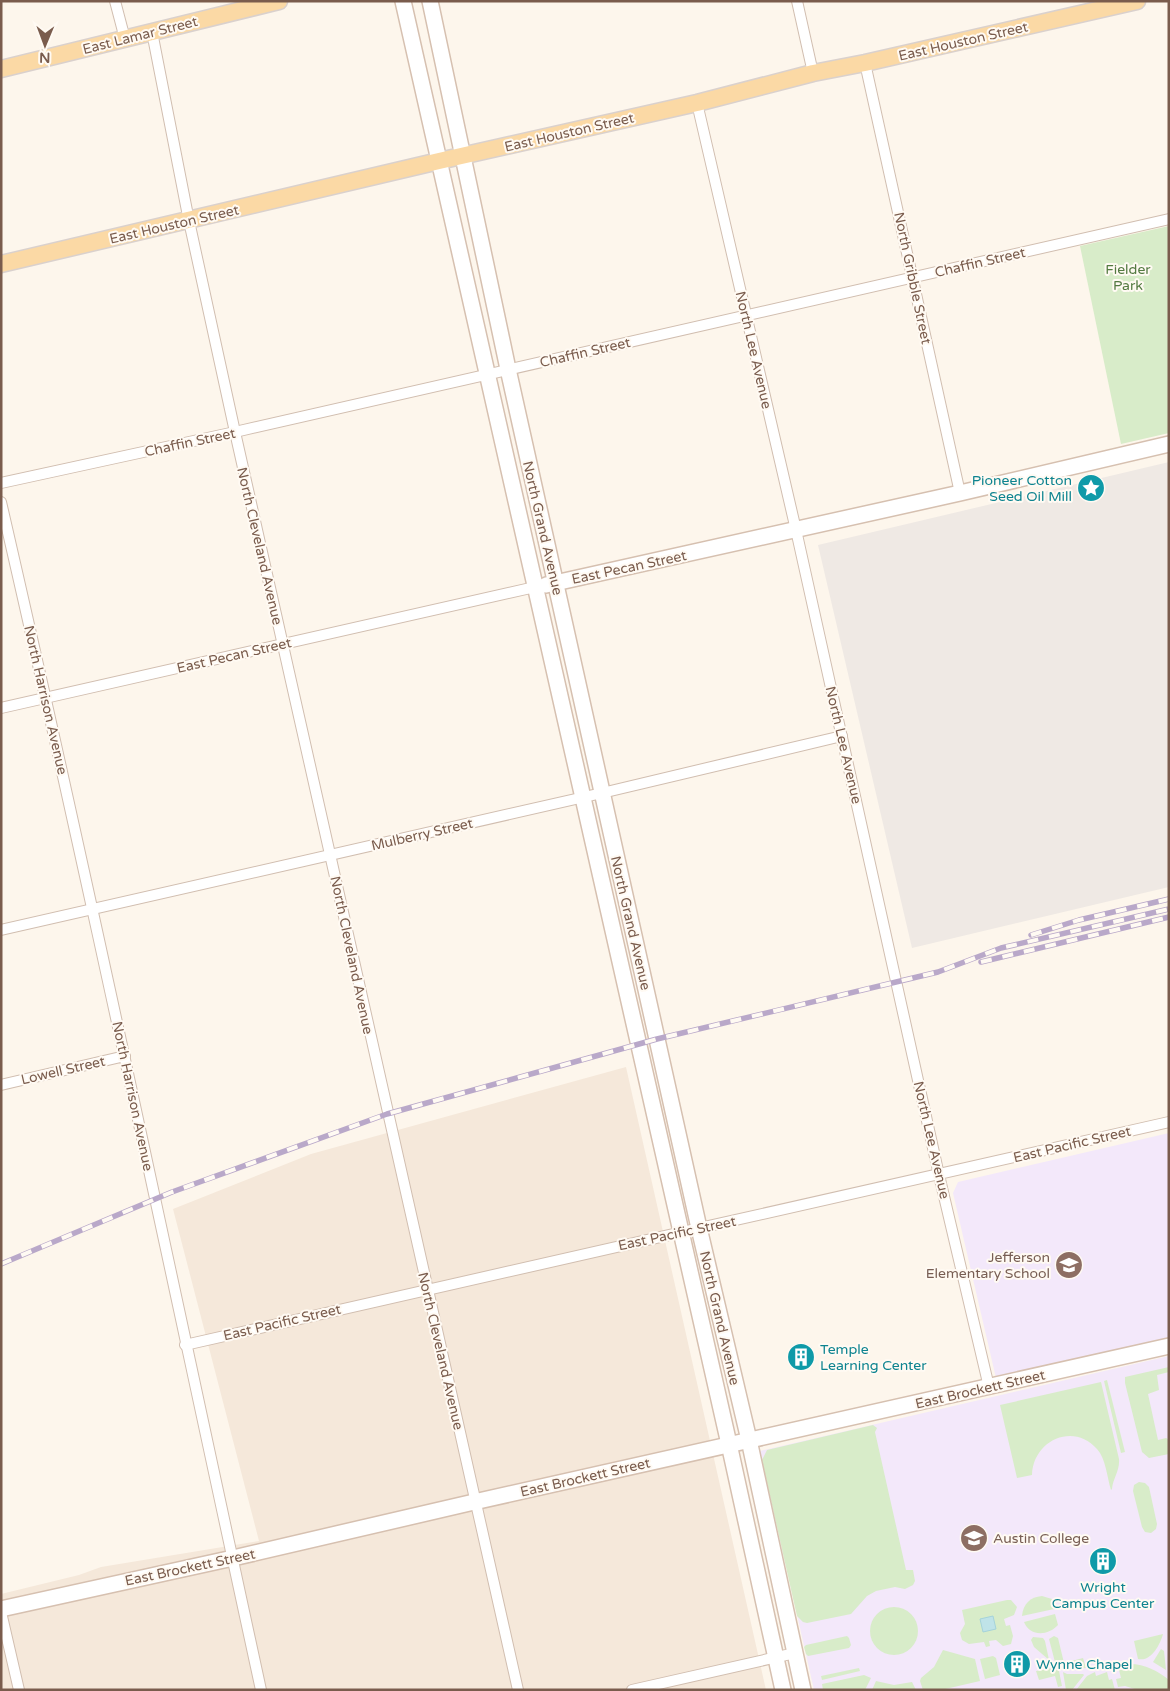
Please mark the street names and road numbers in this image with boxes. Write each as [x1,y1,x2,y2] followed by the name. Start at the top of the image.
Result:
[81,13,200,58] street label: East Lamar Street
[897,18,1030,65] street label: East Houston Street
[503,109,636,156] street label: East Houston Street
[108,201,241,248] street label: East Houston Street
[890,210,935,346] street label: North Gribble Street
[933,244,1028,281] street label: Chaffin Street
[732,290,775,411] street label: North Lee Avenue
[538,334,633,371] street label: Chaffin Street
[143,424,238,460] street label: Chaffin Street
[519,459,566,597] street label: North Grand Avenue
[233,466,286,627] street label: North Cleveland Avenue
[570,547,689,588] street label: East Pecan Street
[20,624,71,776] street label: North Harrison Avenue
[175,634,294,677] street label: East Pecan Street
[822,685,865,806] street label: North Lee Avenue
[370,814,475,854] street label: Mulberry Street
[607,854,654,992] street label: North Grand Avenue
[326,874,377,1036] street label: North Cleveland Avenue
[108,1020,157,1173] street label: North Harrison Avenue
[19,1052,108,1088] street label: Lowell Street
[910,1080,953,1201] street label: North Lee Avenue
[1012,1123,1133,1166] street label: East Pacific Street
[617,1213,738,1254] street label: East Pacific Street
[696,1249,743,1387] street label: North Grand Avenue
[414,1271,467,1432] street label: North Cleveland Avenue
[222,1301,343,1344] street label: East Pacific Street
[913,1366,1047,1413] street label: East Brockett Street
[518,1454,652,1501] street label: East Brockett Street
[123,1545,257,1590] street label: East Brockett Street

